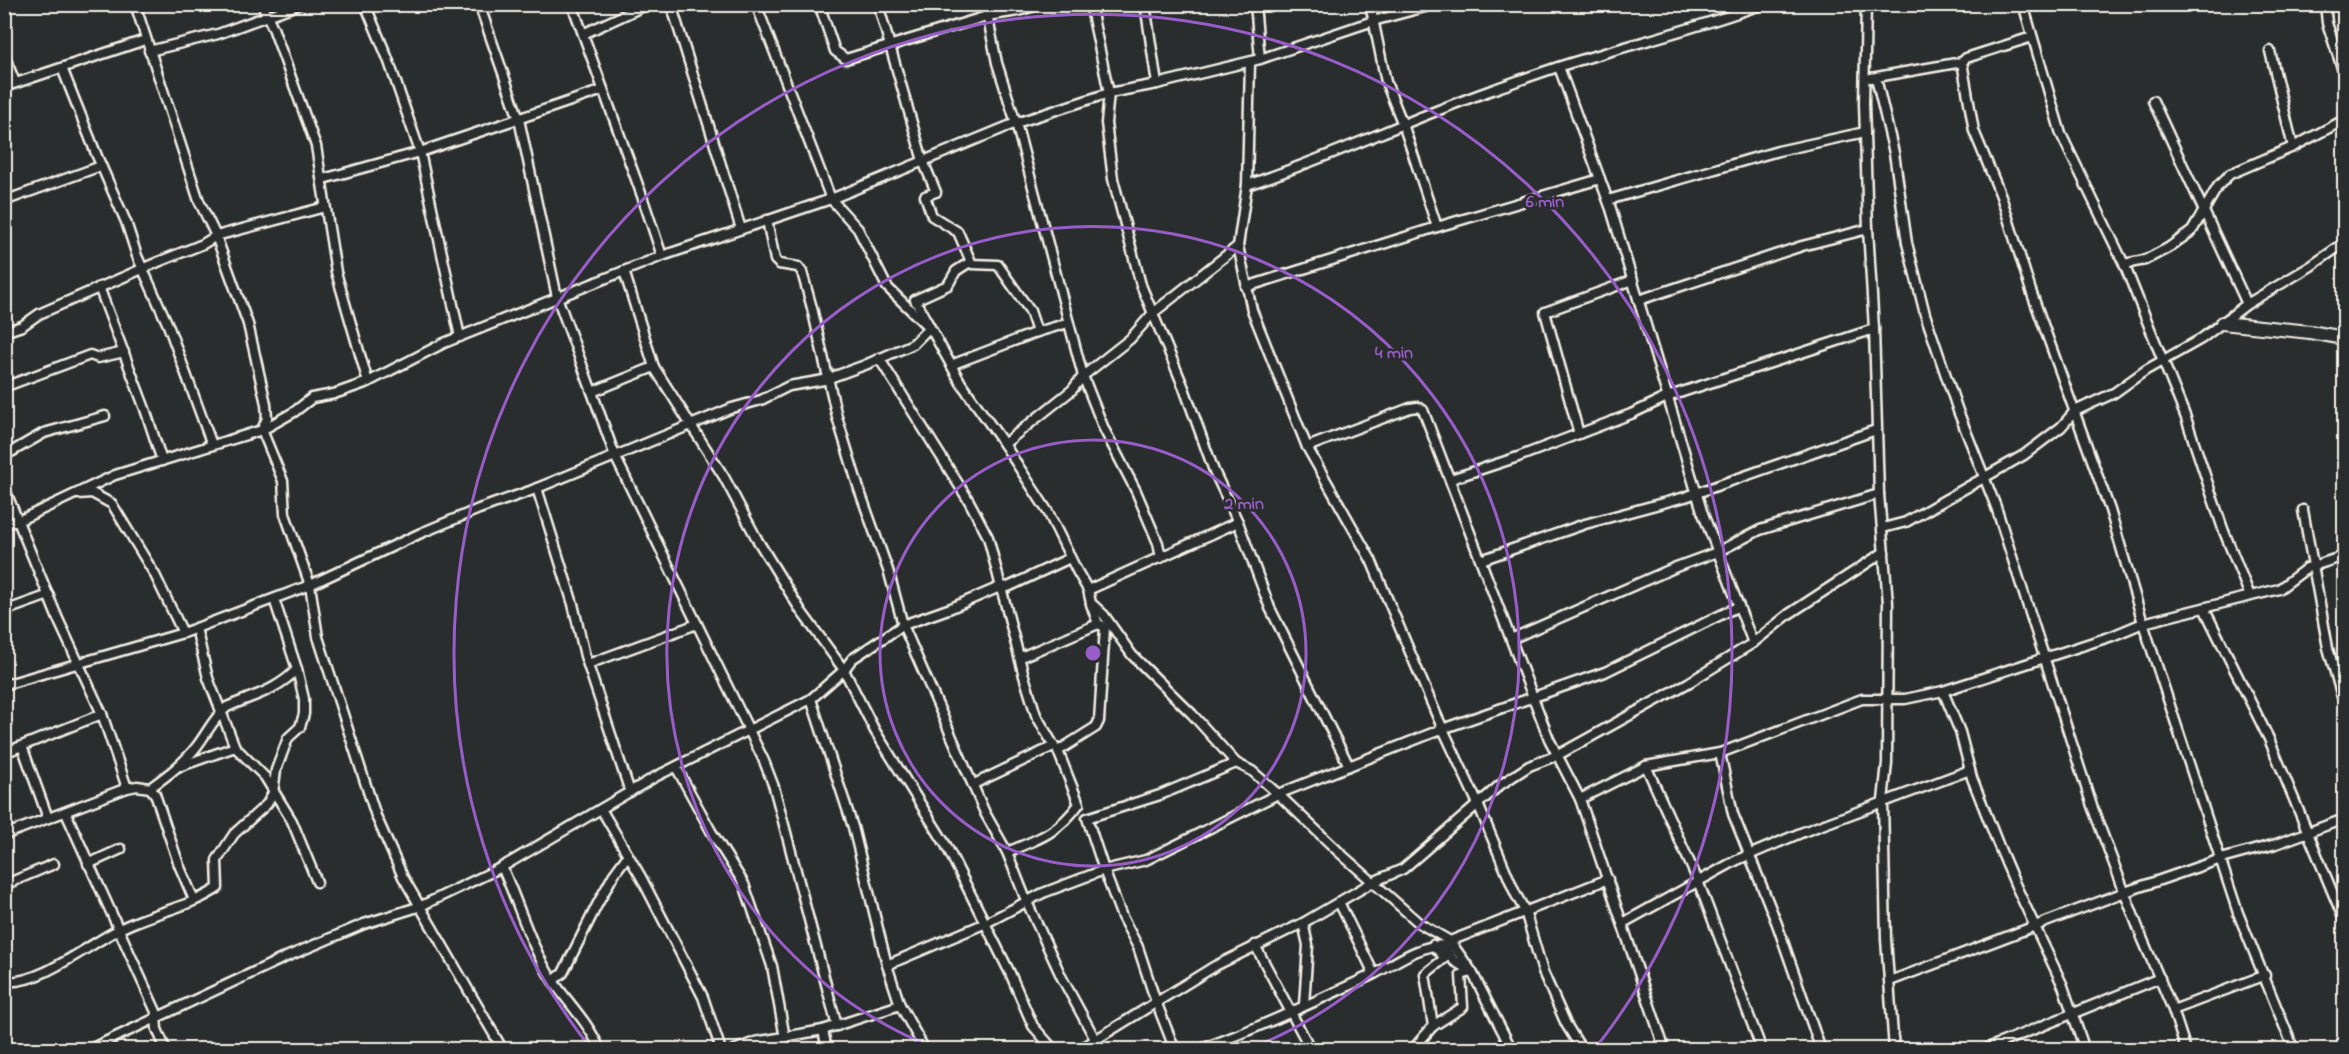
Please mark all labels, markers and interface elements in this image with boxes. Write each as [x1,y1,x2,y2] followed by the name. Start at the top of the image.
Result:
[1526,190,1564,216] text: 6 min
[1375,341,1413,367] text: 4 min
[1223,492,1264,518] text: 2 min
[1083,643,1103,663] centre of rings

